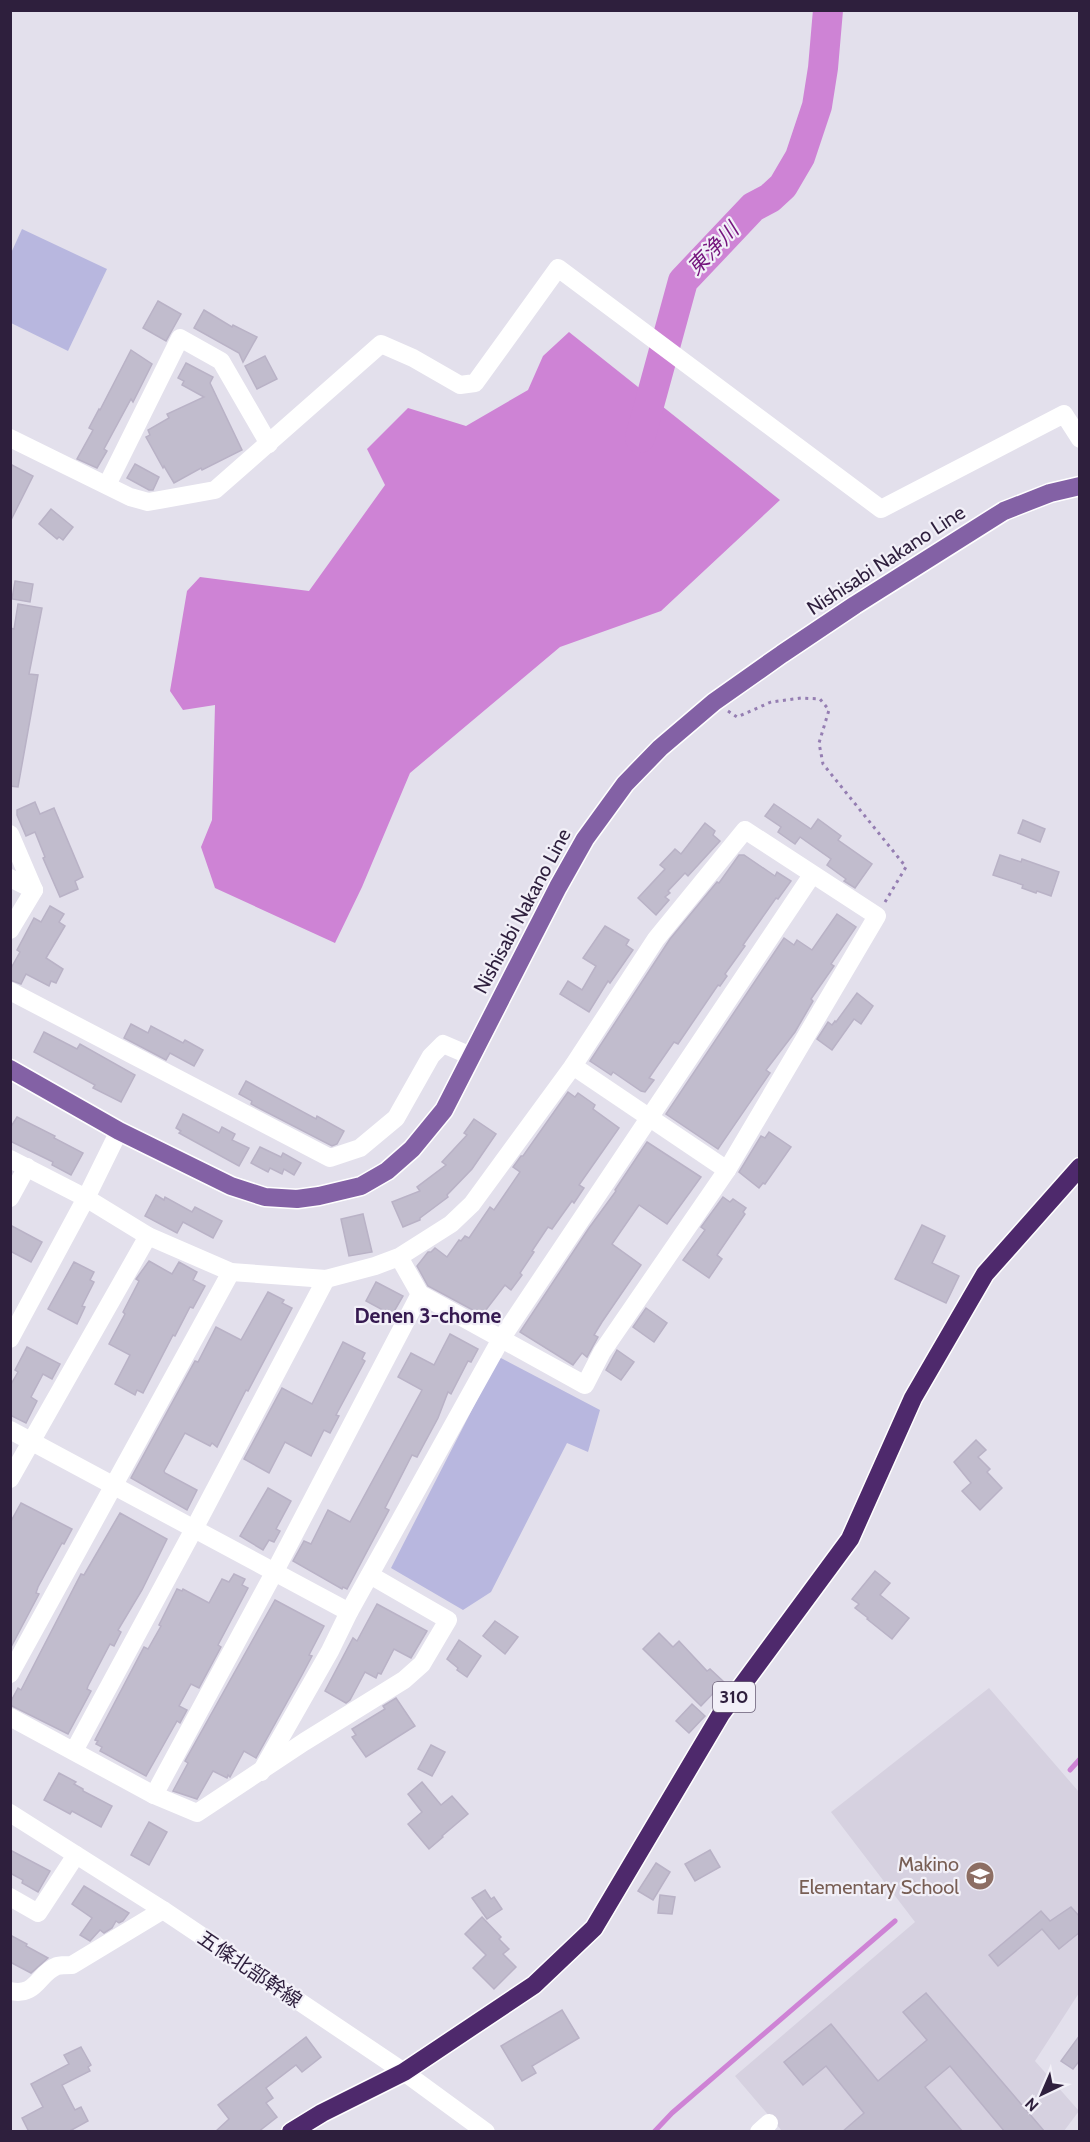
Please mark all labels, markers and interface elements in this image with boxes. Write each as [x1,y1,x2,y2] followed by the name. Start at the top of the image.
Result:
[682,216,745,280] water label: 東浄川
[803,500,969,620] street label: Nishisabi Nakano Line
[468,824,576,998] street label: Nishisabi Nakano Line
[355,1303,502,1328] district label: Denen 3-chome
[713,1682,755,1712] road number: 310
[799,1852,959,1899] place label: Makino Elementary School
[964,1860,996,1892] school or university icon: Makino Elementary School
[194,1925,306,2013] street label: 五條北部幹線
[1012,2064,1072,2124] north arrow
[1021,2094,1043,2115] text: N

